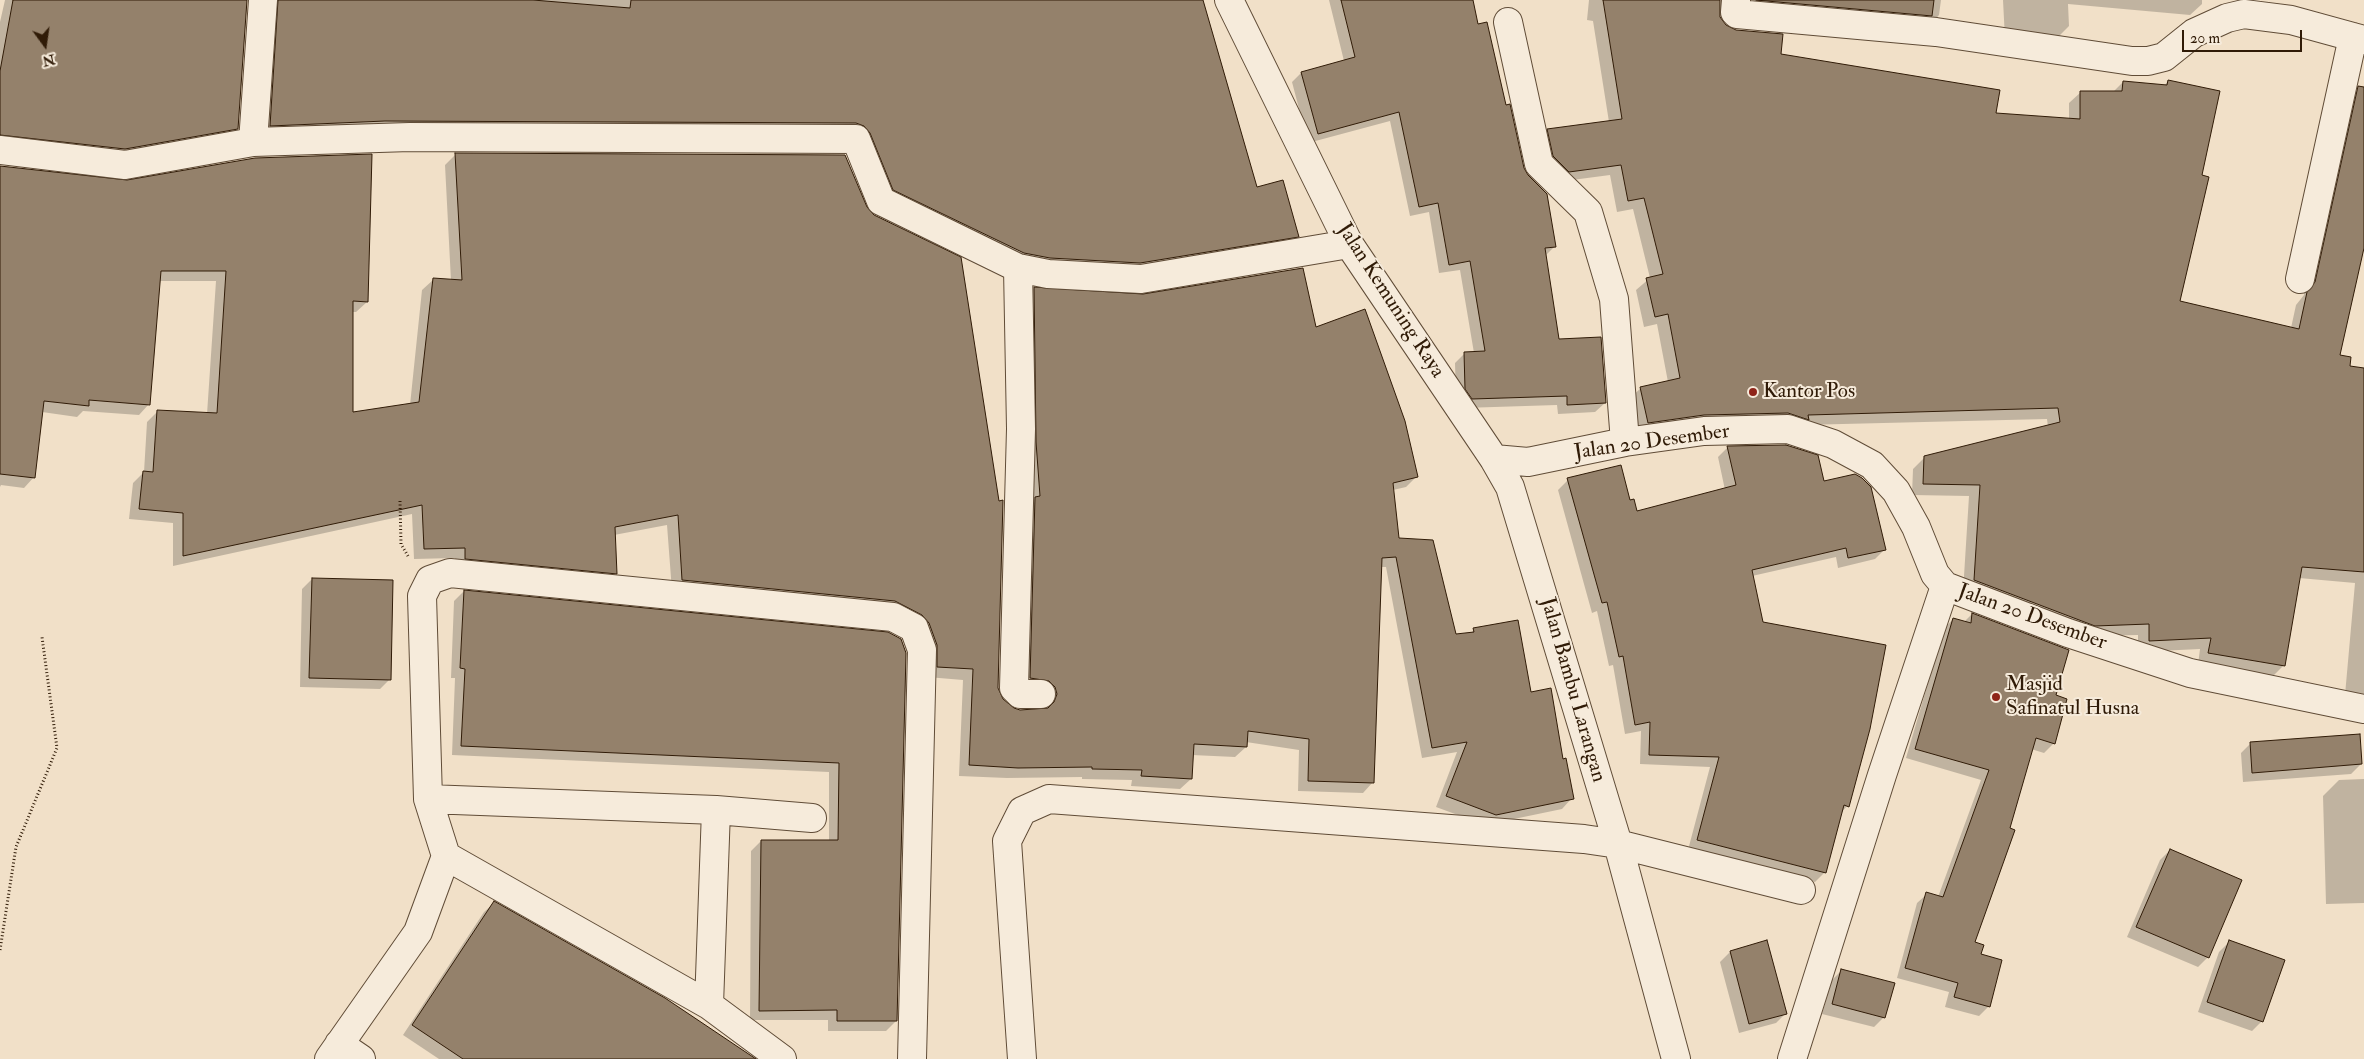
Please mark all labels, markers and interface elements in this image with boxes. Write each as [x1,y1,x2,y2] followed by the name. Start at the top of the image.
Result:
[20,20,70,70] north arrow
[2184,20,2304,52] scale bar
[2190,29,2220,48] text: 20 m
[41,50,57,70] text: N
[1331,219,1449,383] street label: Jalan Kemuning Raya
[1763,379,1855,405] place label: Kantor Pos
[1747,386,1759,398] marker: Kantor Pos
[1573,420,1731,466] street label: Jalan 20 Desember
[1954,579,2110,657] street label: Jalan 20 Desember
[1534,595,1610,785] street label: Jalan Bambu Larangan
[2006,672,2139,722] place label: Masjid Safinatul Husna
[1990,691,2002,703] marker: Masjid Safinatul Husna

